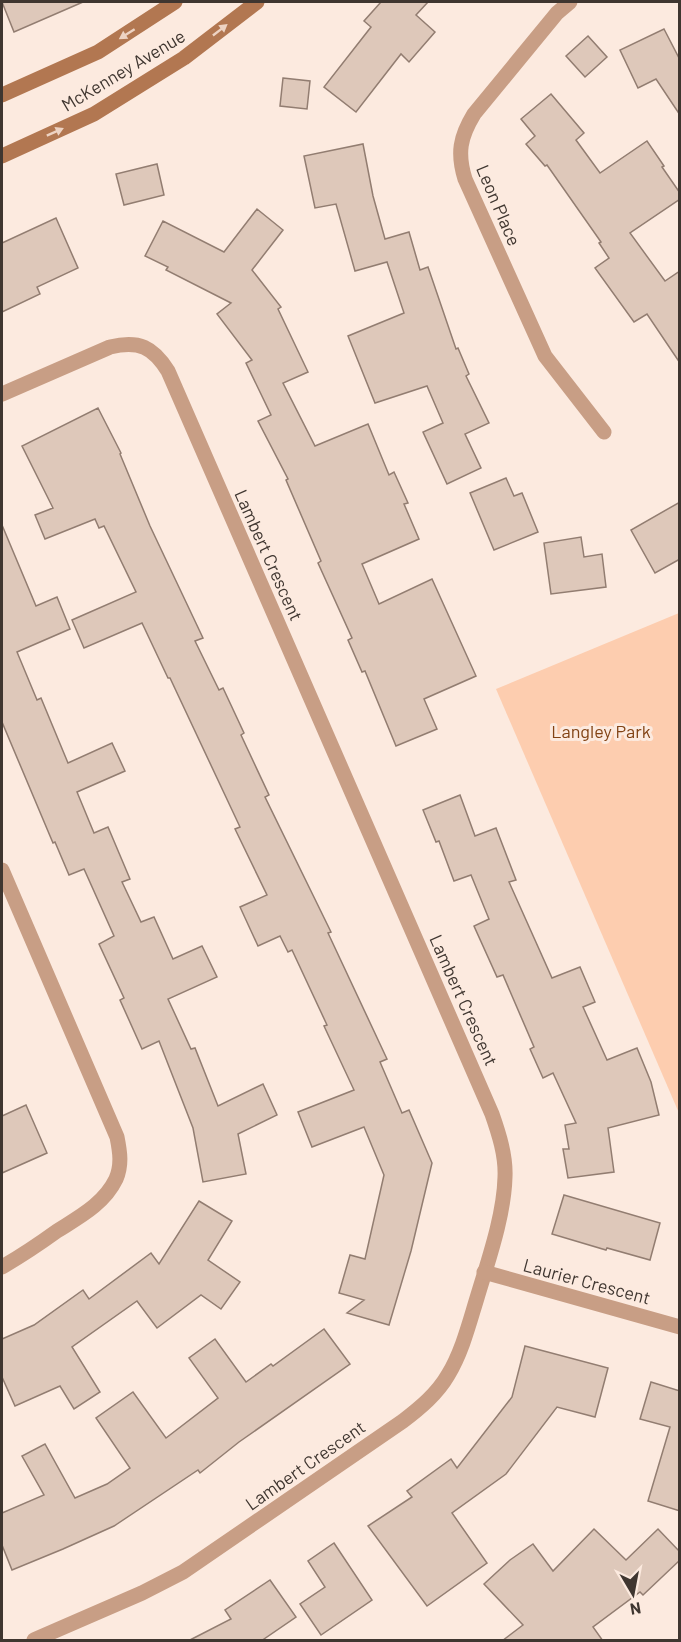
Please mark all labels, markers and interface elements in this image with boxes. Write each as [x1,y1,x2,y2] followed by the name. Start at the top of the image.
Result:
[212,23,228,36] one-way arrow
[57,24,189,116] street label: McKenney Avenue
[119,28,135,40] one-way arrow
[46,127,64,137] one-way arrow
[472,161,526,249] street label: Leon Place
[230,486,308,624] street label: Lambert Crescent
[551,720,651,742] park label: Langley Park
[425,931,503,1069] street label: Lambert Crescent
[521,1253,653,1309] street label: Laurier Crescent
[241,1415,369,1515] street label: Lambert Crescent
[603,1564,663,1624] north arrow
[629,1599,643,1620] text: N

